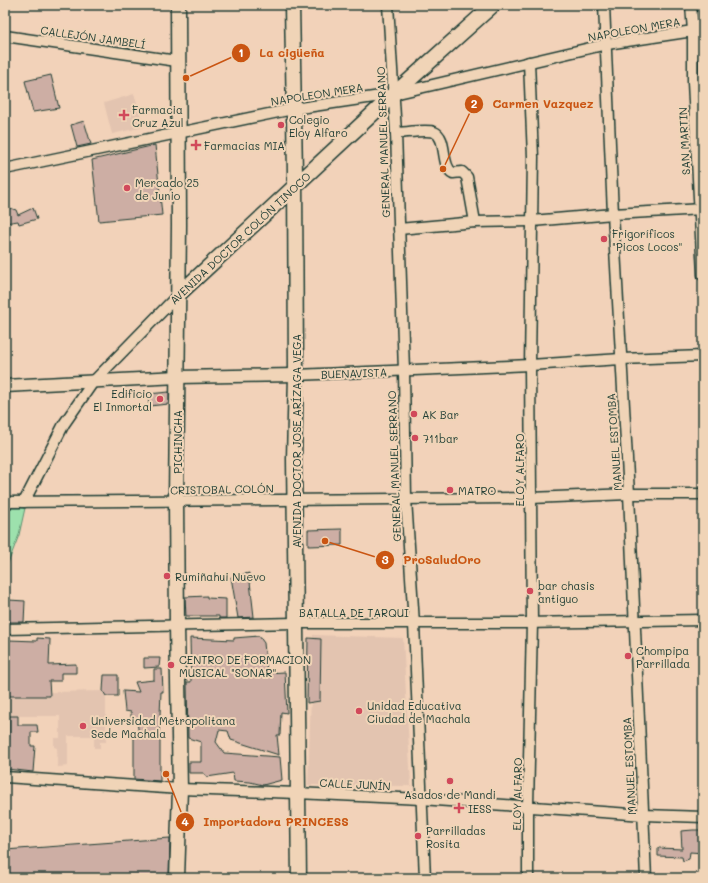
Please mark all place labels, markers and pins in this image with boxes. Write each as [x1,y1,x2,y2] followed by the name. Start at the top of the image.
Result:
[231,41,333,65] callout: La cigüeña
[464,92,601,116] callout: Carmen Vazquez
[132,102,184,130] place label: Farmacia Cruz Azul
[119,110,129,120] marker: Farmacia Cruz Azul
[289,112,348,140] place label: Colegio Eloy Alfaro
[276,120,286,130] marker: Colegio Eloy Alfaro
[204,138,285,153] place label: Farmacias MIA
[191,140,201,150] marker: Farmacias MIA
[135,175,199,203] place label: Mercado 25 de Junio
[122,183,132,193] marker: Mercado 25 de Junio
[612,226,682,254] place label: Frigoríficos "Picos Locos"
[599,234,609,244] marker: Frigoríficos "Picos Locos"
[93,386,152,414] place label: Edificio El Inmortal
[155,394,165,404] marker: Edificio El Inmortal
[422,407,459,422] place label: AK Bar
[409,409,419,419] marker: AK Bar
[423,431,458,446] place label: 711bar
[410,433,420,443] marker: 711bar
[458,483,497,498] place label: MATRO
[445,485,455,495] marker: MATRO
[375,548,489,572] callout: ProSaludOro
[175,569,266,584] place label: Rumiñahui Nuevo
[162,571,172,581] marker: Rumiñahui Nuevo
[538,578,595,606] place label: bar chasis antiguo
[525,586,535,596] marker: bar chasis antiguo
[636,643,690,671] place label: Chompipa Parrillada
[623,651,633,661] marker: Chompipa Parrillada
[179,652,311,680] place label: CENTRO DE FORMACION MUSICAL "SONAR"
[166,660,176,670] marker: CENTRO DE FORMACION MUSICAL "SONAR"
[367,698,471,726] place label: Unidad Educativa Ciudad de Machala
[354,706,364,716] marker: Unidad Educativa Ciudad de Machala
[91,713,236,741] place label: Universidad Metropolitana Sede Machala
[78,721,88,731] marker: Universidad Metropolitana Sede Machala
[445,776,455,786] marker: Asados de Mandi
[404,787,496,802] place label: Asados de Mandi
[468,801,492,816] place label: IESS
[453,802,465,814] marker: IESS
[175,810,357,834] callout: Importadora PRINCESS
[426,823,486,851] place label: Parrilladas Rosita
[413,831,423,841] marker: Parrilladas Rosita

